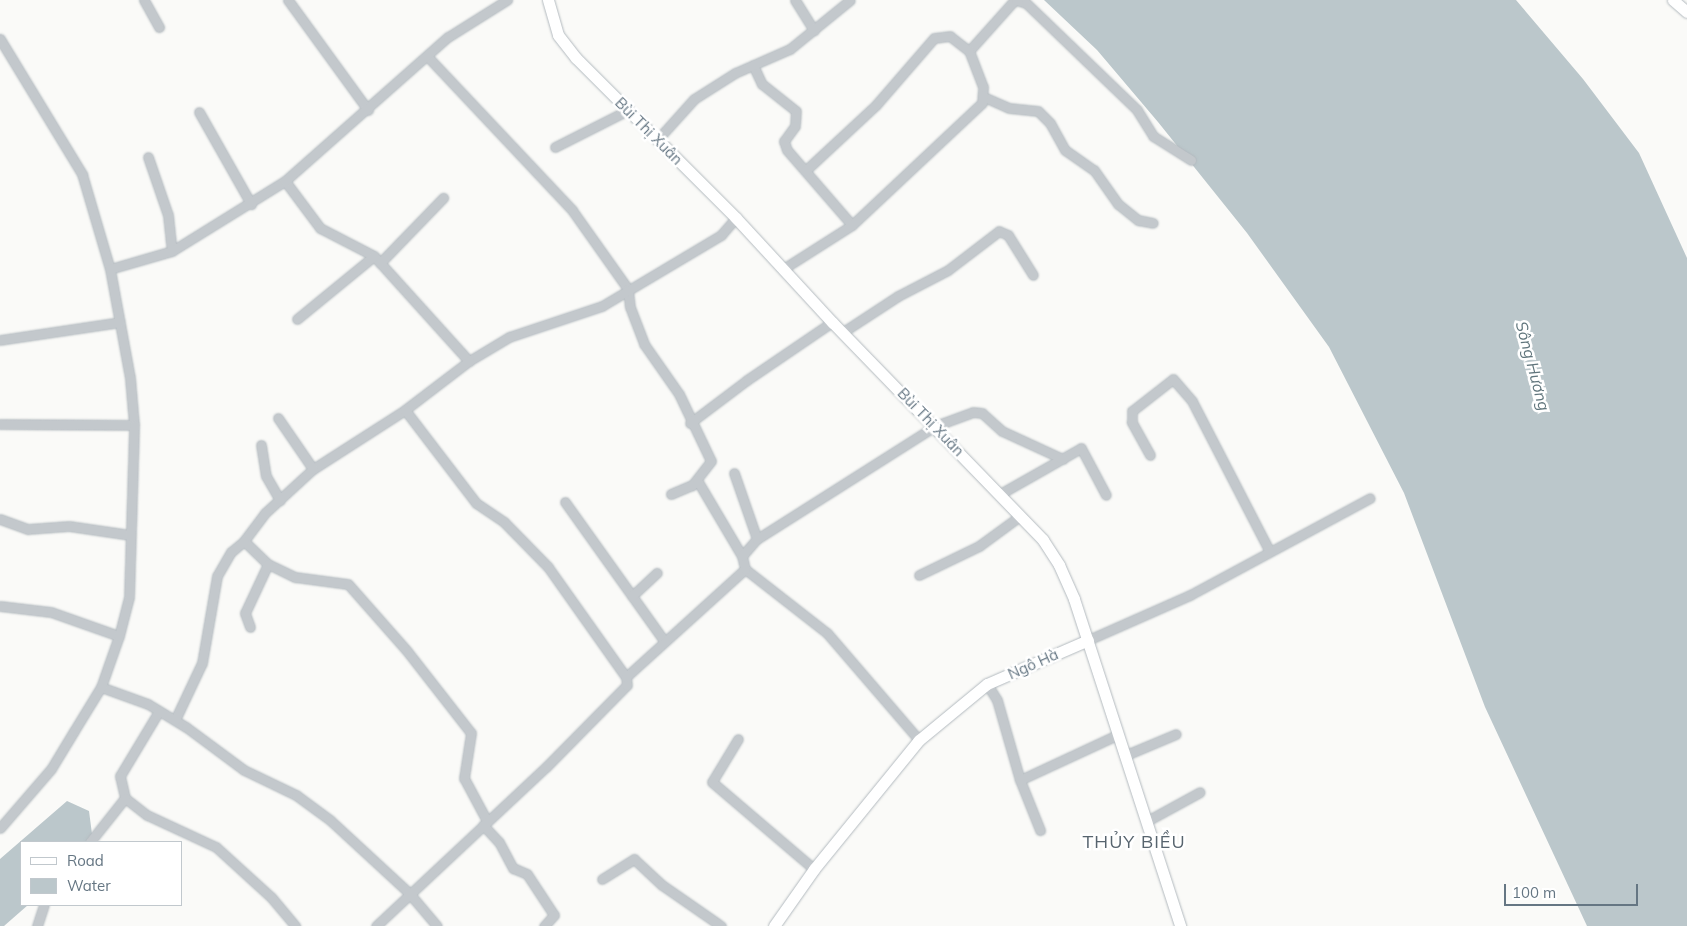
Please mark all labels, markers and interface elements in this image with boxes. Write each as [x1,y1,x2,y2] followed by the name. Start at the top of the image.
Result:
[612,94,686,168] street label: Bùi Thị Xuân
[1512,319,1554,413] water label: Sông Hương
[894,384,968,460] street label: Bùi Thị Xuân
[1005,645,1061,683] street label: Ngô Hà
[1081,831,1187,853] district label: THỦY BIỀU
[20,841,182,906] legend
[67,851,104,870] text: Road
[1507,874,1641,906] scale bar
[67,876,111,895] text: Water
[1512,883,1556,902] text: 100 m

